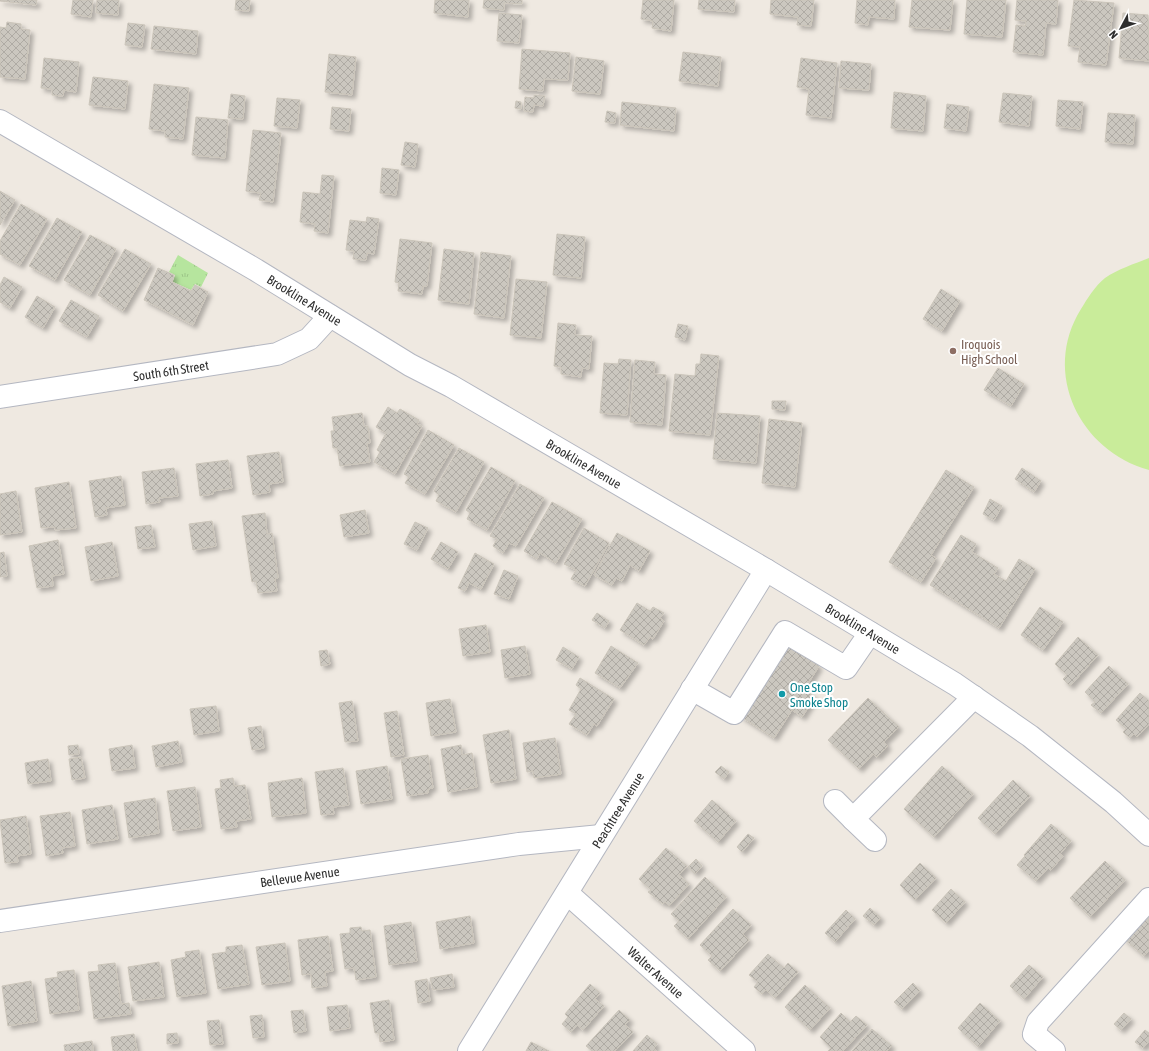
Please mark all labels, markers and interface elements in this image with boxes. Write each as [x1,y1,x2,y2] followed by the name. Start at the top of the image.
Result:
[1101,8,1141,48] north arrow
[1107,28,1120,41] text: N
[264,271,344,328] street label: Brookline Avenue
[961,337,1018,367] place label: Iroquois High School
[948,346,958,356] marker: Iroquois High School
[132,357,210,384] street label: South 6th Street
[544,436,624,491] street label: Brookline Avenue
[823,600,903,657] street label: Brookline Avenue
[790,680,848,710] place label: One Stop Smoke Shop
[777,689,787,699] marker: One Stop Smoke Shop
[589,769,647,851] street label: Peachtree Avenue
[259,863,340,890] street label: Bellevue Avenue
[625,943,687,1001] street label: Walter Avenue

